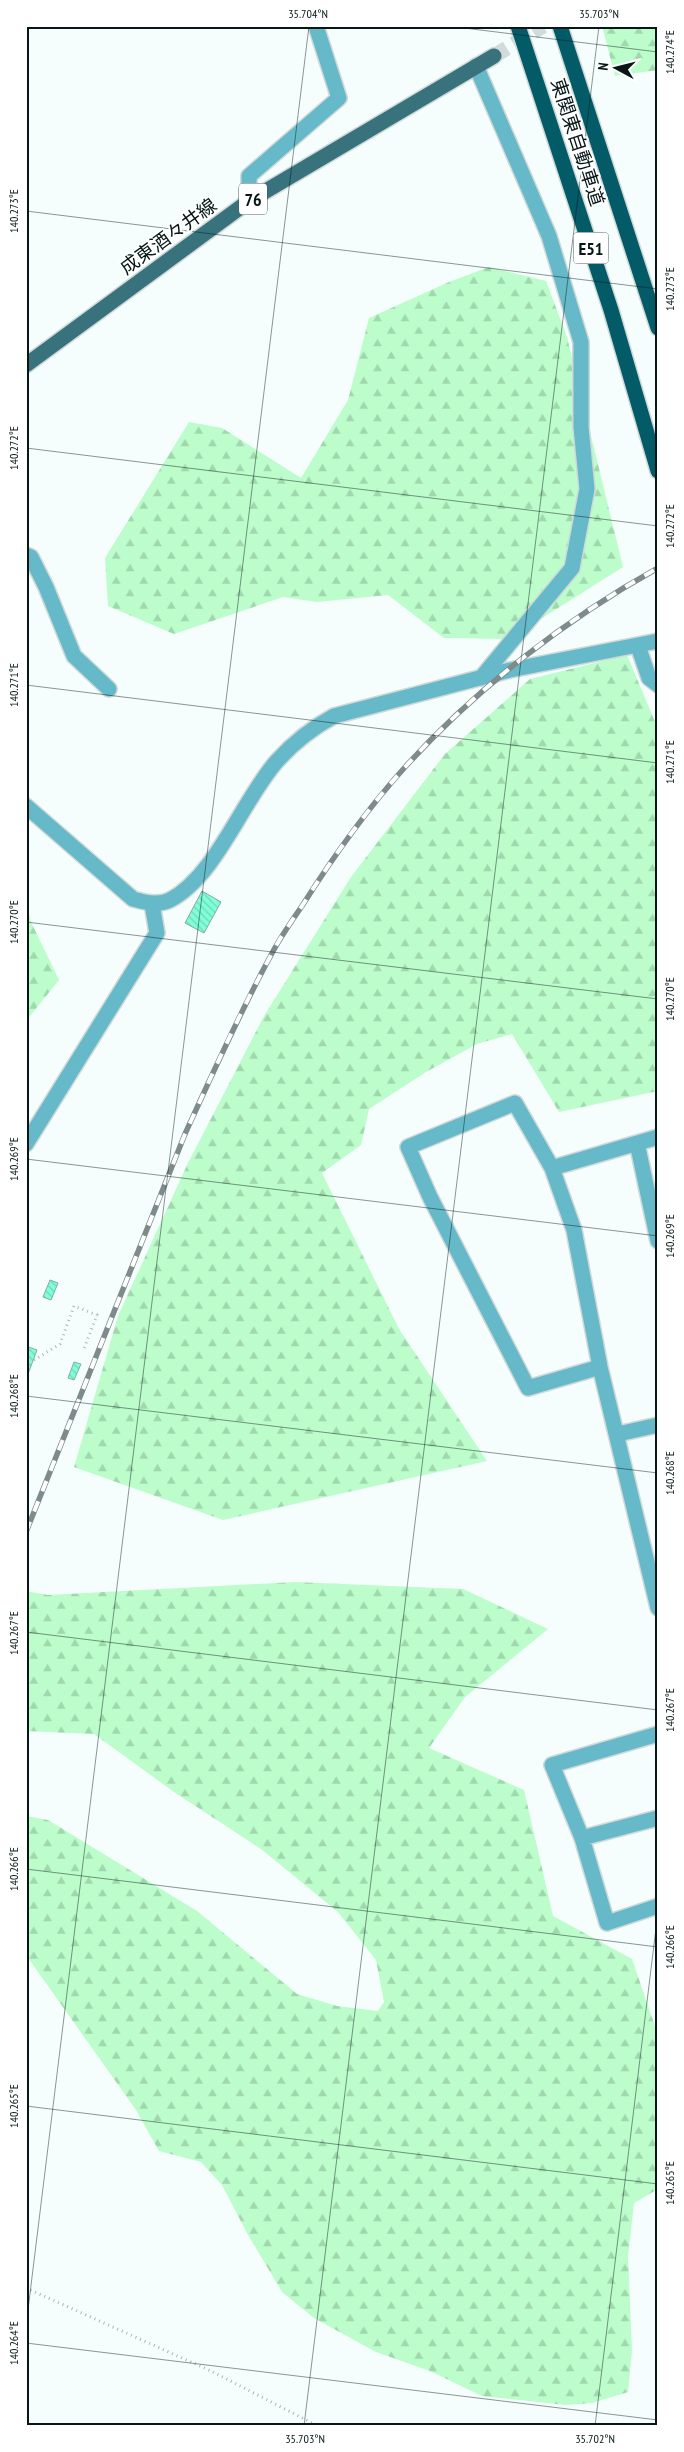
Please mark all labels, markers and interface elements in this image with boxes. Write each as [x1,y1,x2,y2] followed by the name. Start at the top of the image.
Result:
[288,6,328,21] text: 35.704°N
[579,6,619,21] text: 35.703°N
[662,30,677,74] text: 140.274°E
[592,42,642,92] north arrow
[594,62,612,71] text: N
[546,75,610,209] street label: 東関東自動車道
[239,183,267,214] road number: 76
[6,189,21,233] text: 140.273°E
[115,193,221,279] street label: 成東酒々井線
[574,232,608,264] road number: E51
[662,267,677,311] text: 140.273°E
[6,426,21,470] text: 140.272°E
[662,504,677,548] text: 140.272°E
[6,663,21,707] text: 140.271°E
[662,740,677,784] text: 140.271°E
[6,900,21,944] text: 140.270°E
[662,977,677,1021] text: 140.270°E
[6,1137,21,1181] text: 140.269°E
[662,1214,677,1258] text: 140.269°E
[6,1374,21,1418] text: 140.268°E
[662,1451,677,1495] text: 140.268°E
[6,1611,21,1655] text: 140.267°E
[662,1688,677,1732] text: 140.267°E
[6,1847,21,1891] text: 140.266°E
[662,1925,677,1969] text: 140.266°E
[6,2084,21,2128] text: 140.265°E
[662,2161,677,2205] text: 140.265°E
[6,2321,21,2365] text: 140.264°E
[285,2431,325,2446] text: 35.703°N
[575,2431,615,2446] text: 35.702°N

